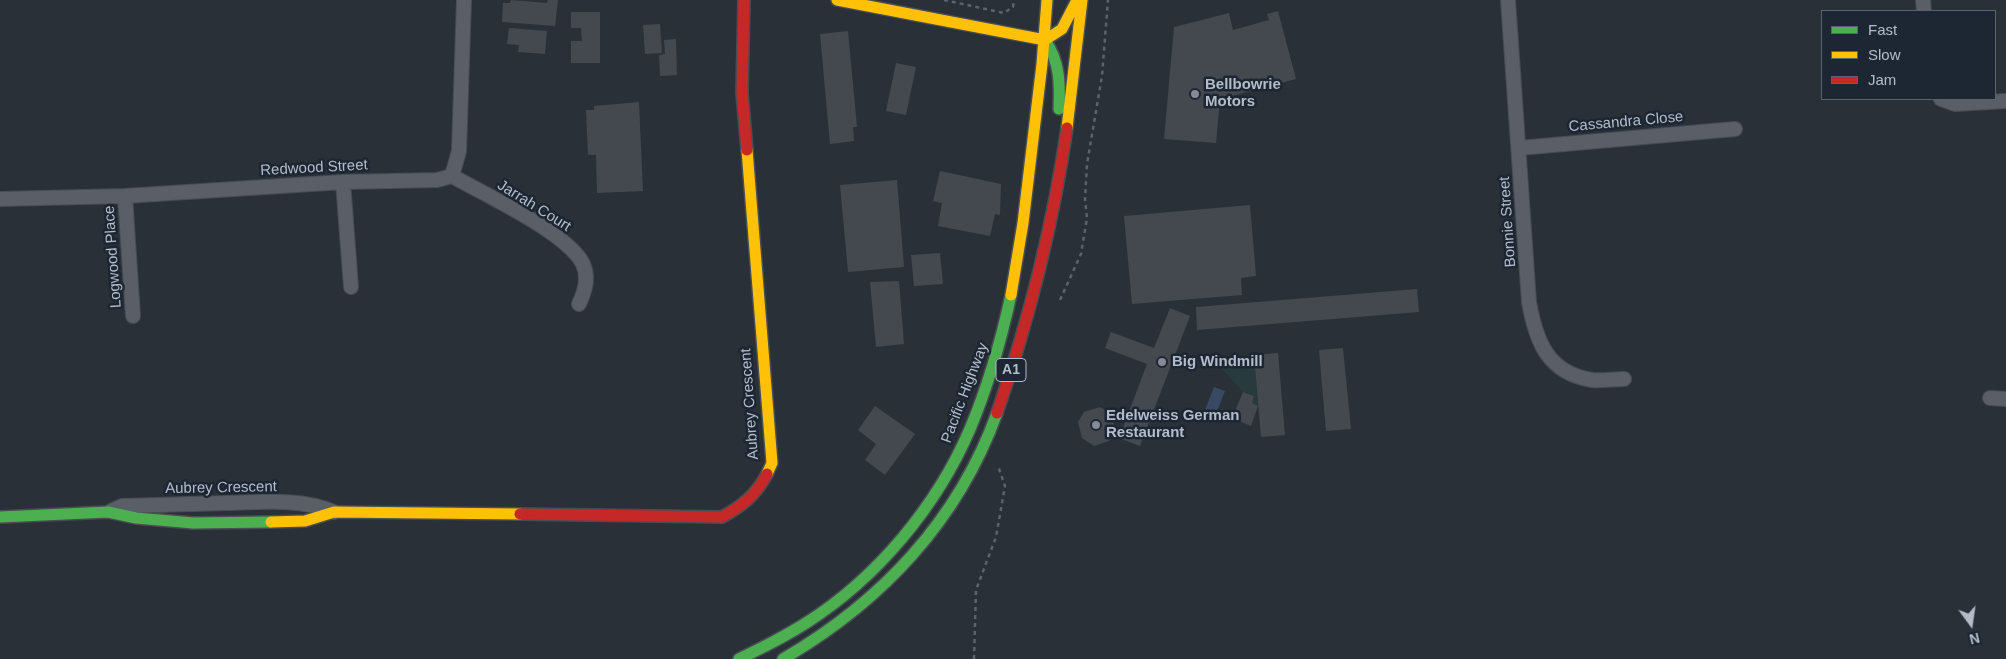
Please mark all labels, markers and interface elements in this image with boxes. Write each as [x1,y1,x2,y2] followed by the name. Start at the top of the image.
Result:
[1821,10,1996,100] legend
[1868,21,1897,38] text: Fast
[1868,46,1901,63] text: Slow
[1868,71,1896,88] text: Jam
[1205,76,1281,111] place label: Bellbowrie Motors
[1189,88,1201,100] marker: Bellbowrie Motors
[1568,108,1684,136] street label: Cassandra Close
[260,156,368,180] street label: Redwood Street
[494,176,574,236] street label: Jarrah Court
[1496,176,1520,268] street label: Bonnie Street
[100,205,126,309] street label: Logwood Place
[938,340,992,446] street label: Pacific Highway
[737,348,763,460] street label: Aubrey Crescent
[1172,353,1263,371] place label: Big Windmill
[1156,356,1168,368] marker: Big Windmill
[996,358,1026,382] road number: A1
[1106,407,1239,442] place label: Edelweiss German Restaurant
[1090,419,1102,431] marker: Edelweiss German Restaurant
[165,478,277,498] street label: Aubrey Crescent
[1946,599,1996,649] north arrow
[1968,630,1981,648] text: N

